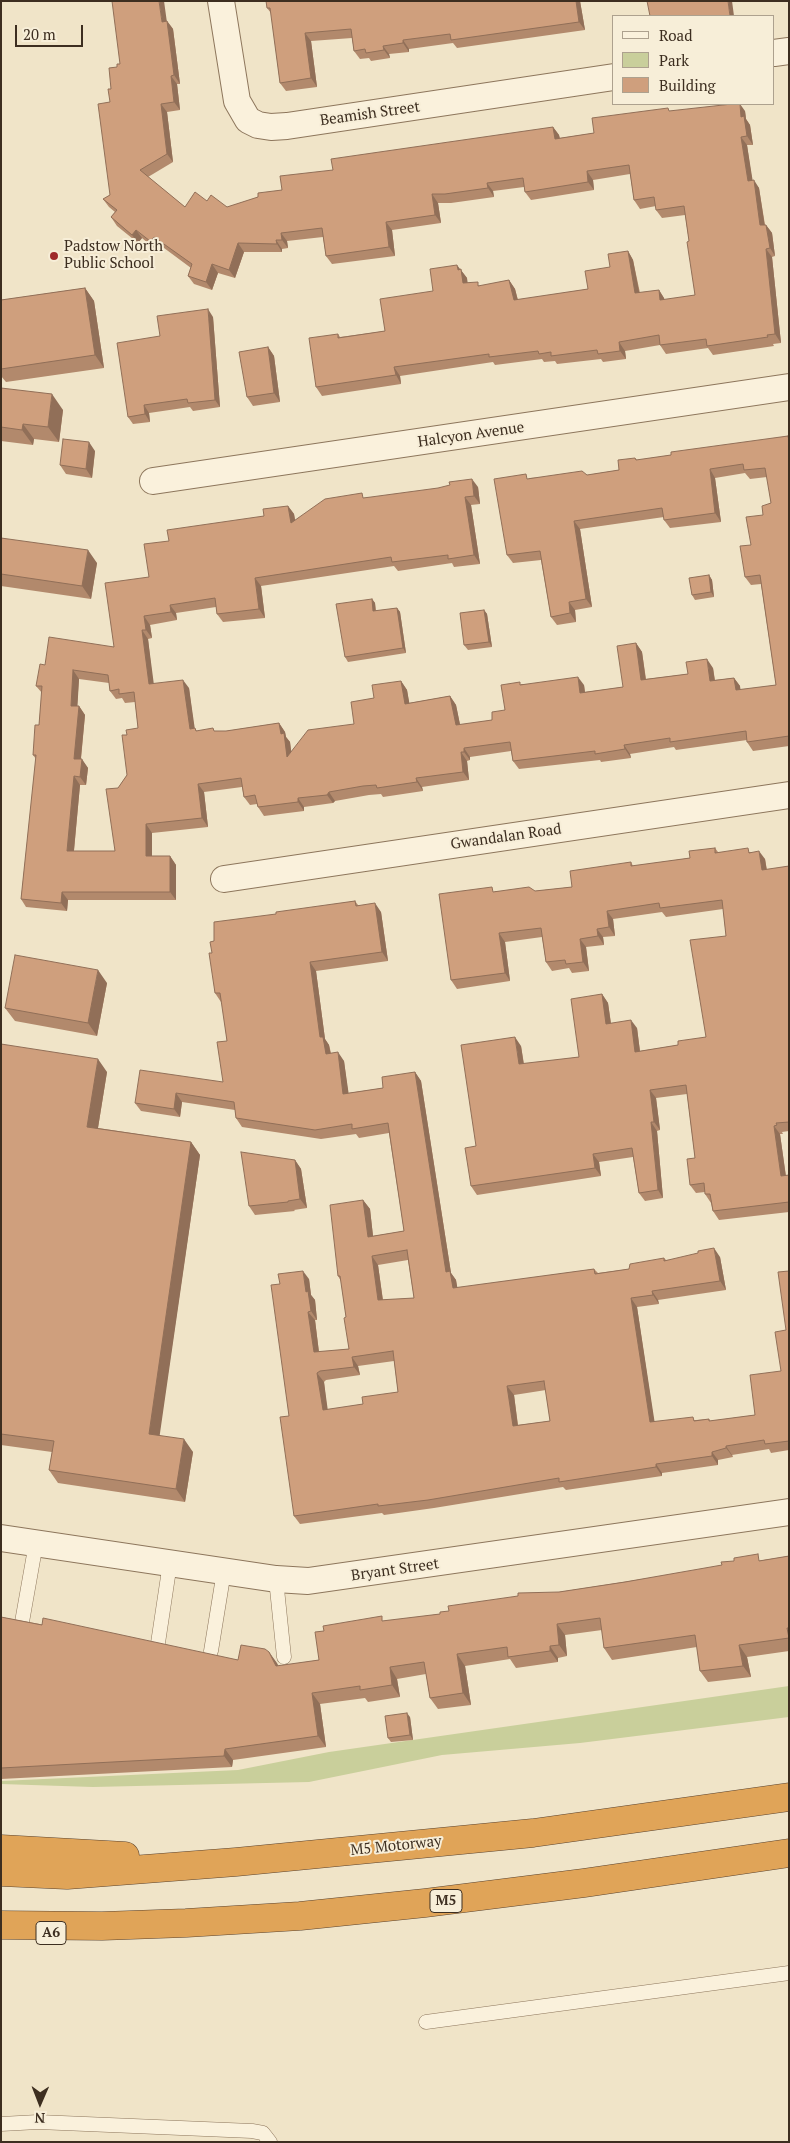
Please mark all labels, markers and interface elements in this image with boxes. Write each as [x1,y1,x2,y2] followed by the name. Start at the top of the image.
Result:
[18,15,85,47] scale bar
[612,15,775,105] legend
[23,24,56,44] text: 20 m
[659,25,692,45] text: Road
[659,50,689,70] text: Park
[659,75,716,95] text: Building
[319,98,421,130] street label: Beamish Street
[64,238,163,273] place label: Padstow North Public School
[48,250,60,262] marker: Padstow North Public School
[417,419,525,451] street label: Halcyon Avenue
[449,820,563,854] street label: Gwandalan Road
[350,1555,440,1585] street label: Bryant Street
[349,1832,443,1860] street label: M5 Motorway
[430,1890,462,1912] road number: M5
[36,1922,66,1945] road number: A6
[15,2078,65,2128] north arrow
[34,2109,45,2128] text: N

